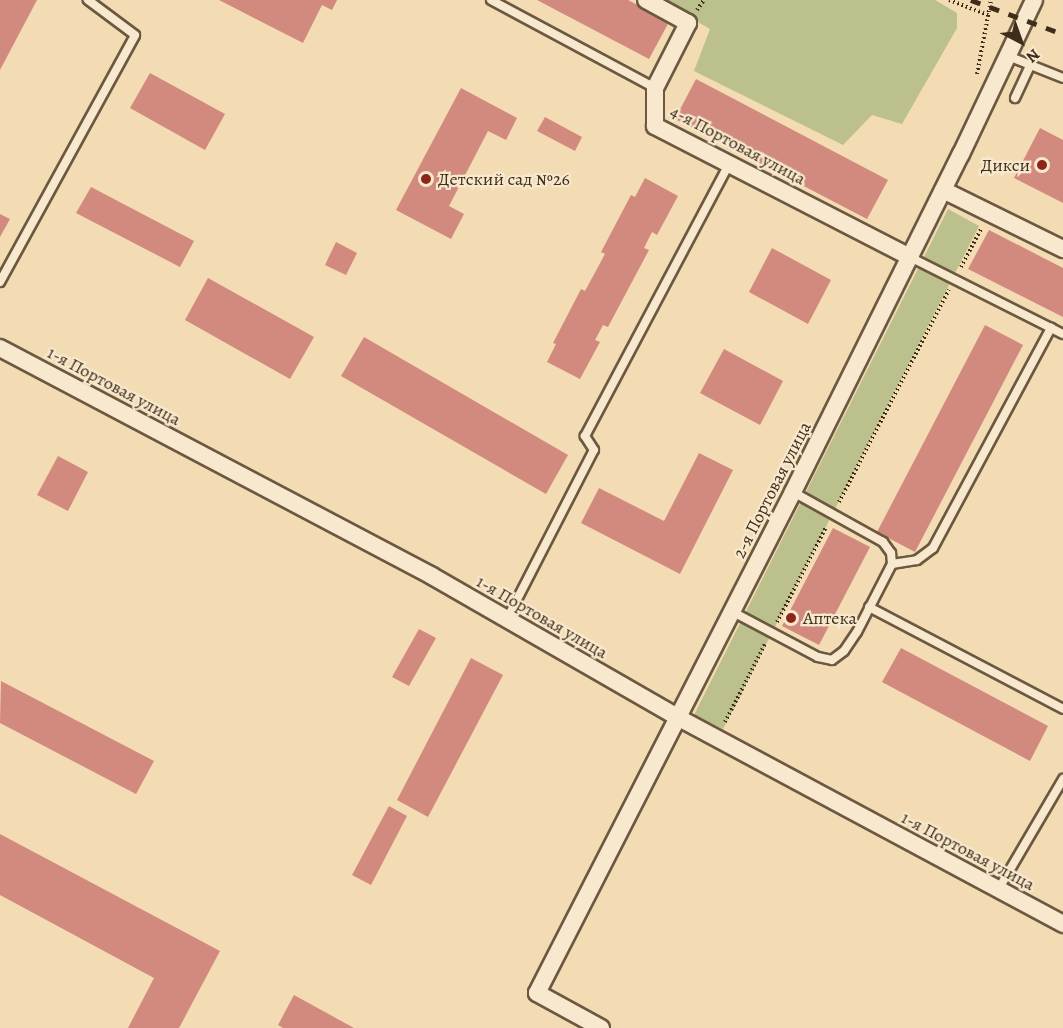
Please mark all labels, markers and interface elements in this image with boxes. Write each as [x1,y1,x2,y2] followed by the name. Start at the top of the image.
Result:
[991,12,1051,72] north arrow
[1021,43,1044,68] text: N
[667,100,809,190] street label: 4-я Портовая улица
[981,154,1030,176] place label: Дикси
[1035,158,1049,172] marker: Дикси
[438,168,570,190] place label: Детский сад №26
[419,172,433,186] marker: Детский сад №26
[44,342,184,430] street label: 1-я Портовая улица
[728,418,816,562] street label: 2-я Портовая улица
[472,571,612,663] street label: 1-я Портовая улица
[803,607,857,629] place label: Аптека
[784,611,798,625] marker: Аптека
[898,807,1038,895] street label: 1-я Портовая улица

